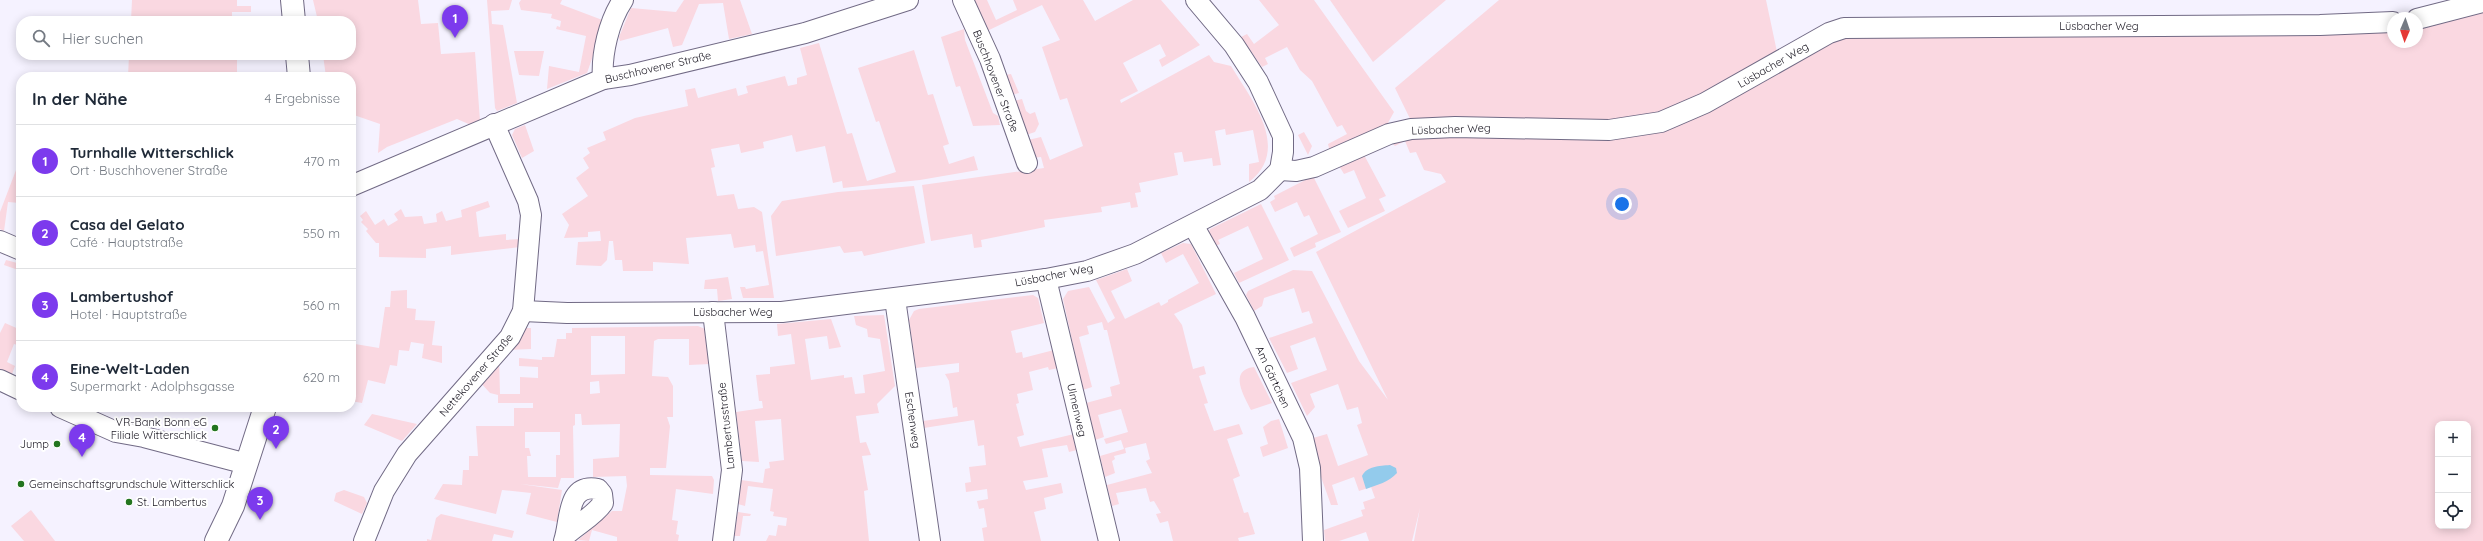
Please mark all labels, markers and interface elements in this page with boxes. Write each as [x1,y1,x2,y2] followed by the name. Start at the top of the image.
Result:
[442,5,468,38] pin: 1
[2387,12,2423,48] north arrow
[16,16,356,60] search box
[2059,19,2139,33] street label: Lüsbacher Weg
[30,27,52,49] icon: search
[970,28,1022,134] street label: Buschhovener Straße
[62,29,143,48] text: Hier suchen
[1735,39,1811,91] street label: Lüsbacher Weg
[603,48,713,86] street label: Buschhovener Straße
[32,88,128,109] text: In der Nähe
[264,90,340,106] text: 4 Ergebnisse
[1411,121,1491,137] street label: Lüsbacher Weg
[70,143,234,162] text: Turnhalle Witterschlick
[42,153,48,169] text: 1
[304,153,340,169] text: 470 m
[70,162,227,178] text: Ort · Buschhovener Straße
[1612,194,1632,214] your location
[70,215,185,234] text: Casa del Gelato
[41,225,49,241] text: 2
[303,225,340,241] text: 550 m
[70,234,183,250] text: Café · Hauptstraße
[1014,261,1094,289] street label: Lüsbacher Weg
[70,287,173,306] text: Lambertushof
[42,297,48,313] text: 3
[303,297,340,313] text: 560 m
[693,305,773,319] street label: Lüsbacher Weg
[70,306,187,322] text: Hotel · Hauptstraße
[436,331,516,419] street label: Nettekovener Straße
[1252,344,1294,410] street label: Am Gärtchen
[70,359,190,378] text: Eine-Welt-Laden
[41,369,49,385] text: 4
[303,369,340,385] text: 620 m
[70,378,235,394] text: Supermarkt · Adolphsgasse
[714,382,738,470] street label: Lambertusstraße
[1064,382,1090,438] street label: Ulmenweg
[902,391,924,449] street label: Eschenweg
[111,415,207,442] place label: VR-Bank Bonn eG Filiale Witterschlick
[263,416,289,449] pin: 2
[2435,421,2471,529] map controls
[2435,421,2471,457] button: +
[210,423,220,433] marker: VR-Bank Bonn eG Filiale Witterschlick
[69,424,95,457] pin: 4
[20,437,49,451] place label: Jump
[52,439,62,449] marker: Jump
[2435,457,2471,493] button: −
[29,477,235,491] place label: Gemeinschaftsgrundschule Witterschlick
[16,479,26,489] marker: Gemeinschaftsgrundschule Witterschlick
[247,487,273,520] pin: 3
[2435,493,2471,529] button: locate
[137,495,207,509] place label: St. Lambertus
[124,497,134,507] marker: St. Lambertus

